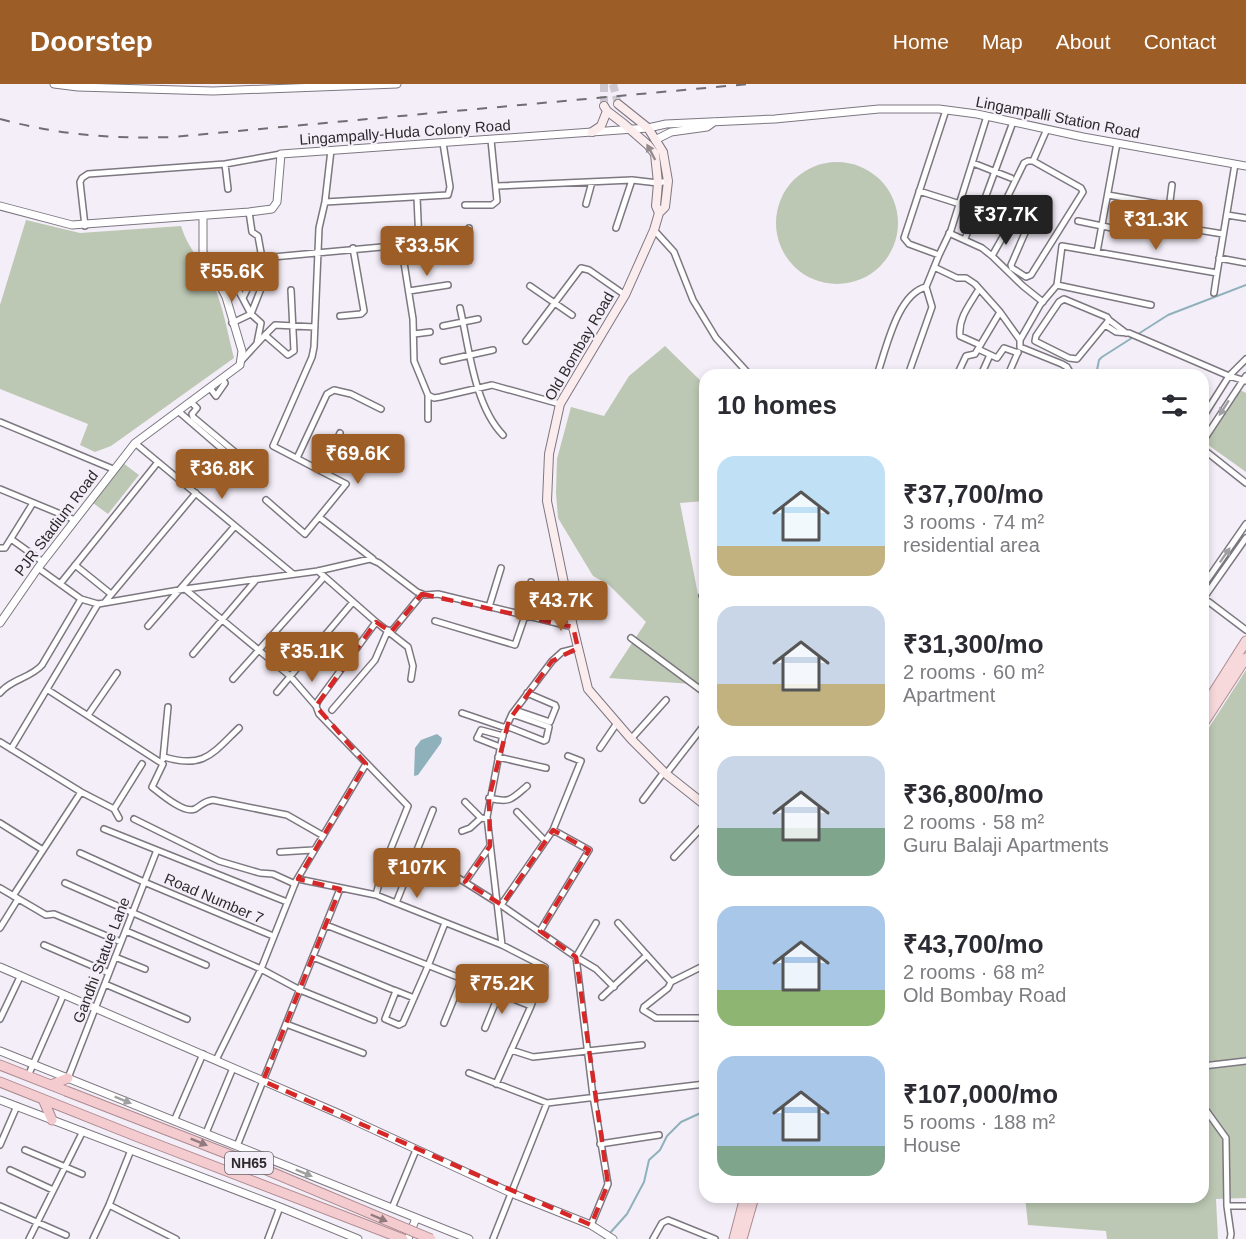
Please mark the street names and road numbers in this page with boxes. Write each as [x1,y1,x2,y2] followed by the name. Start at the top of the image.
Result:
[975,93,1141,141] street label: Lingampalli Station Road
[299,116,511,148] street label: Lingampally-Huda Colony Road
[541,289,617,403] street label: Old Bombay Road
[11,467,101,579] street label: PJR Stadium Road
[162,869,266,927] street label: Road Number 7
[69,895,133,1025] street label: Gandhi Statue Lane
[225,1152,273,1174] road number: NH65

